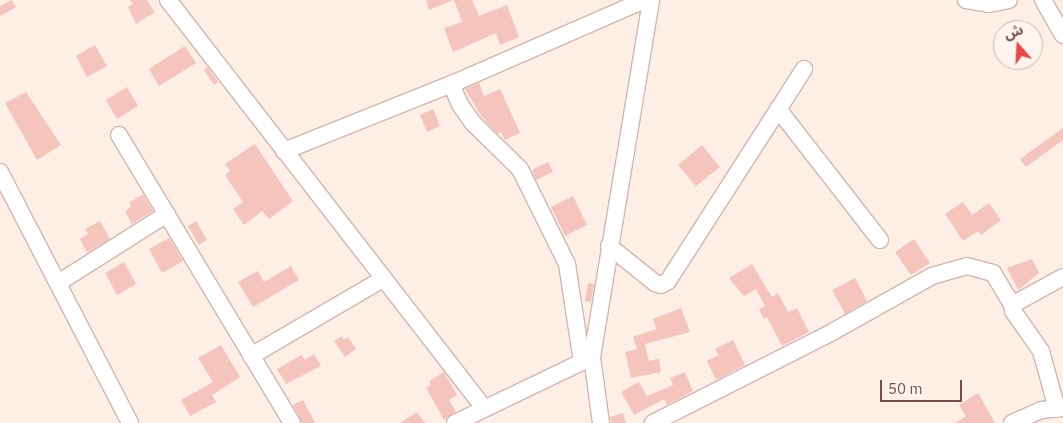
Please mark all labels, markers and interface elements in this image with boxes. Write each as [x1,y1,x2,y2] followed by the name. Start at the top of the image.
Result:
[993,20,1043,70] north arrow
[1001,20,1025,43] text: ش
[883,370,966,402] scale bar
[888,379,923,398] text: 50 m

